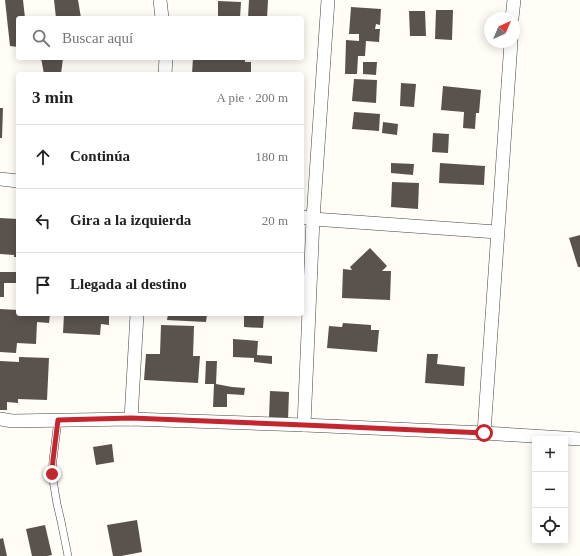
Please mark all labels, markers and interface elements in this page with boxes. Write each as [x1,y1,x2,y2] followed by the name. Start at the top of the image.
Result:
[484,12,520,48] north arrow
[16,16,304,60] search box
[30,27,52,49] icon: search
[62,30,133,46] text: Buscar aquí
[32,88,73,107] text: 3 min
[217,90,288,105] text: A pie · 200 m
[32,146,54,168] icon: ahead
[70,148,130,164] text: Continúa
[255,149,288,164] text: 180 m
[32,210,54,232] icon: left
[70,212,191,228] text: Gira a la izquierda
[262,213,288,228] text: 20 m
[32,274,54,296] icon: arrive
[70,276,187,292] text: Llegada al destino
[475,424,493,442] route start
[532,436,568,544] map controls
[532,436,568,472] button: +
[43,465,61,483] route end
[532,472,568,508] button: −
[532,508,568,544] button: locate

